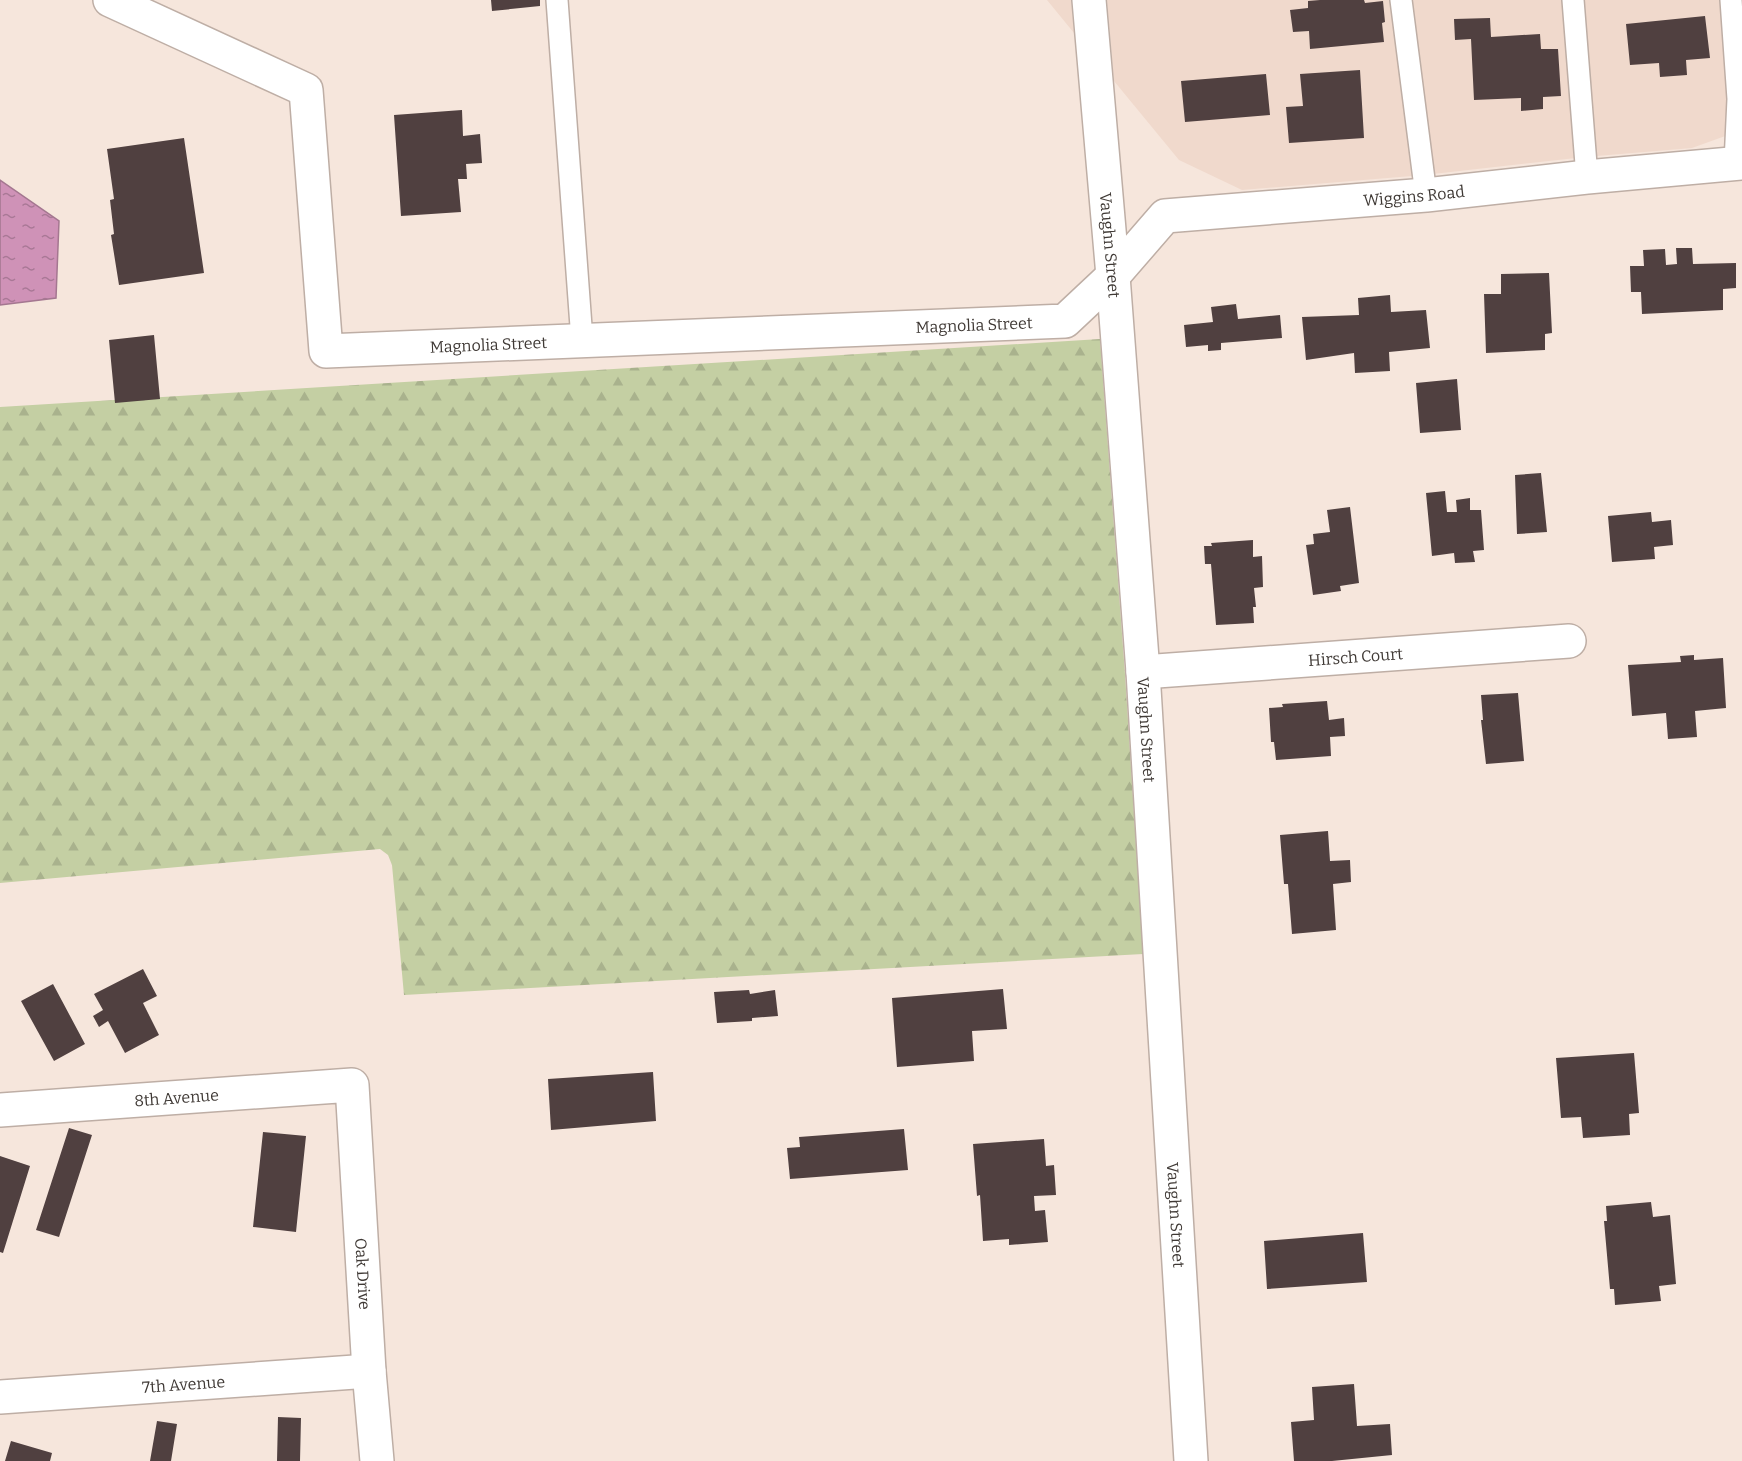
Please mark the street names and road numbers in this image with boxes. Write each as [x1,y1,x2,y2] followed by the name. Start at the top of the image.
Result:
[1363,182,1466,210] street label: Wiggins Road
[1096,192,1124,299] street label: Vaughn Street
[915,313,1033,337] street label: Magnolia Street
[430,333,548,357] street label: Magnolia Street
[1307,644,1404,670] street label: Hirsch Court
[1133,676,1159,783] street label: Vaughn Street
[134,1085,219,1110] street label: 8th Avenue
[1163,1162,1188,1268] street label: Vaughn Street
[351,1237,374,1310] street label: Oak Drive
[141,1372,226,1397] street label: 7th Avenue

